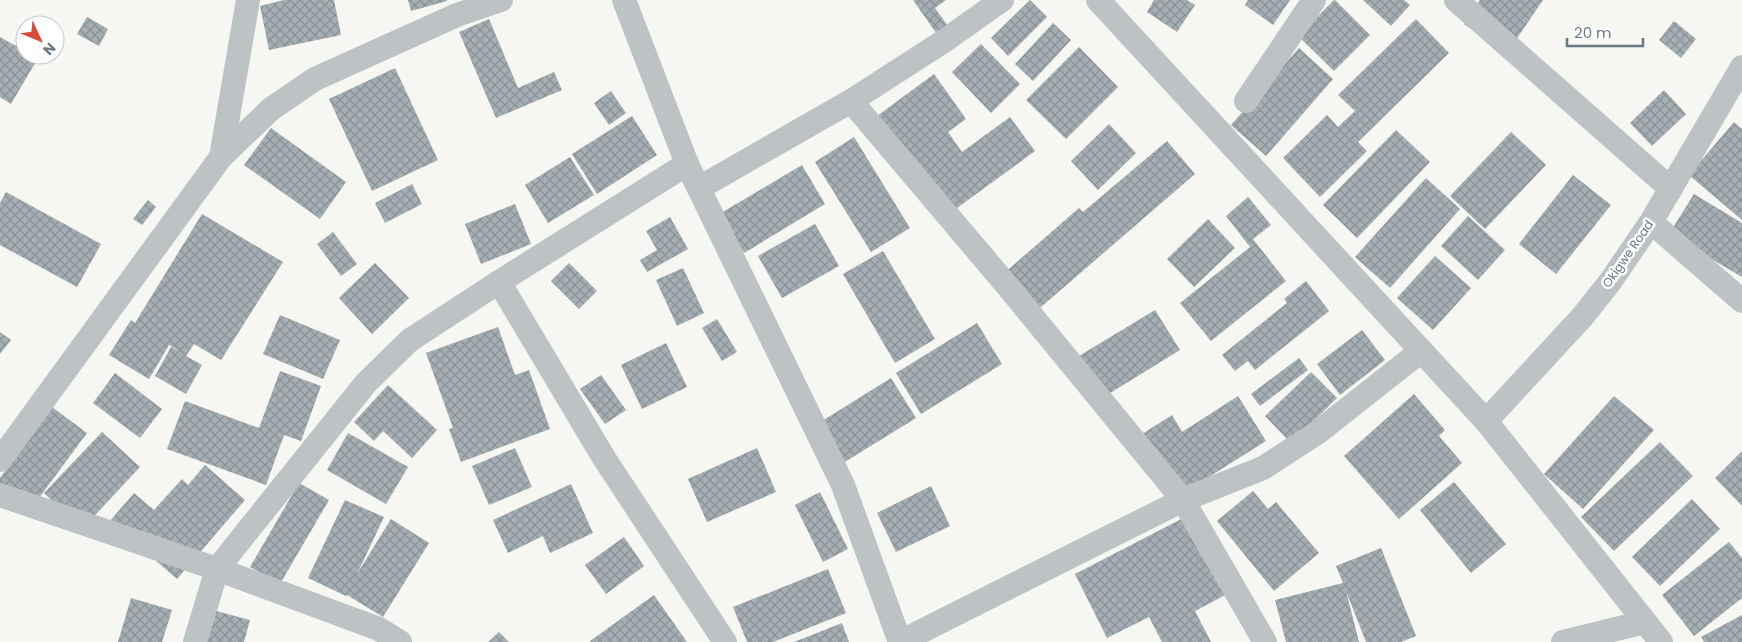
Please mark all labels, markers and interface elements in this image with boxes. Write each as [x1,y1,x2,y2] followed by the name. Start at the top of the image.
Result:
[15,15,65,65] north arrow
[1567,15,1643,47] scale bar
[1574,22,1612,43] text: 20 m
[39,38,60,60] text: N
[1598,217,1657,291] street label: Okigwe Road

